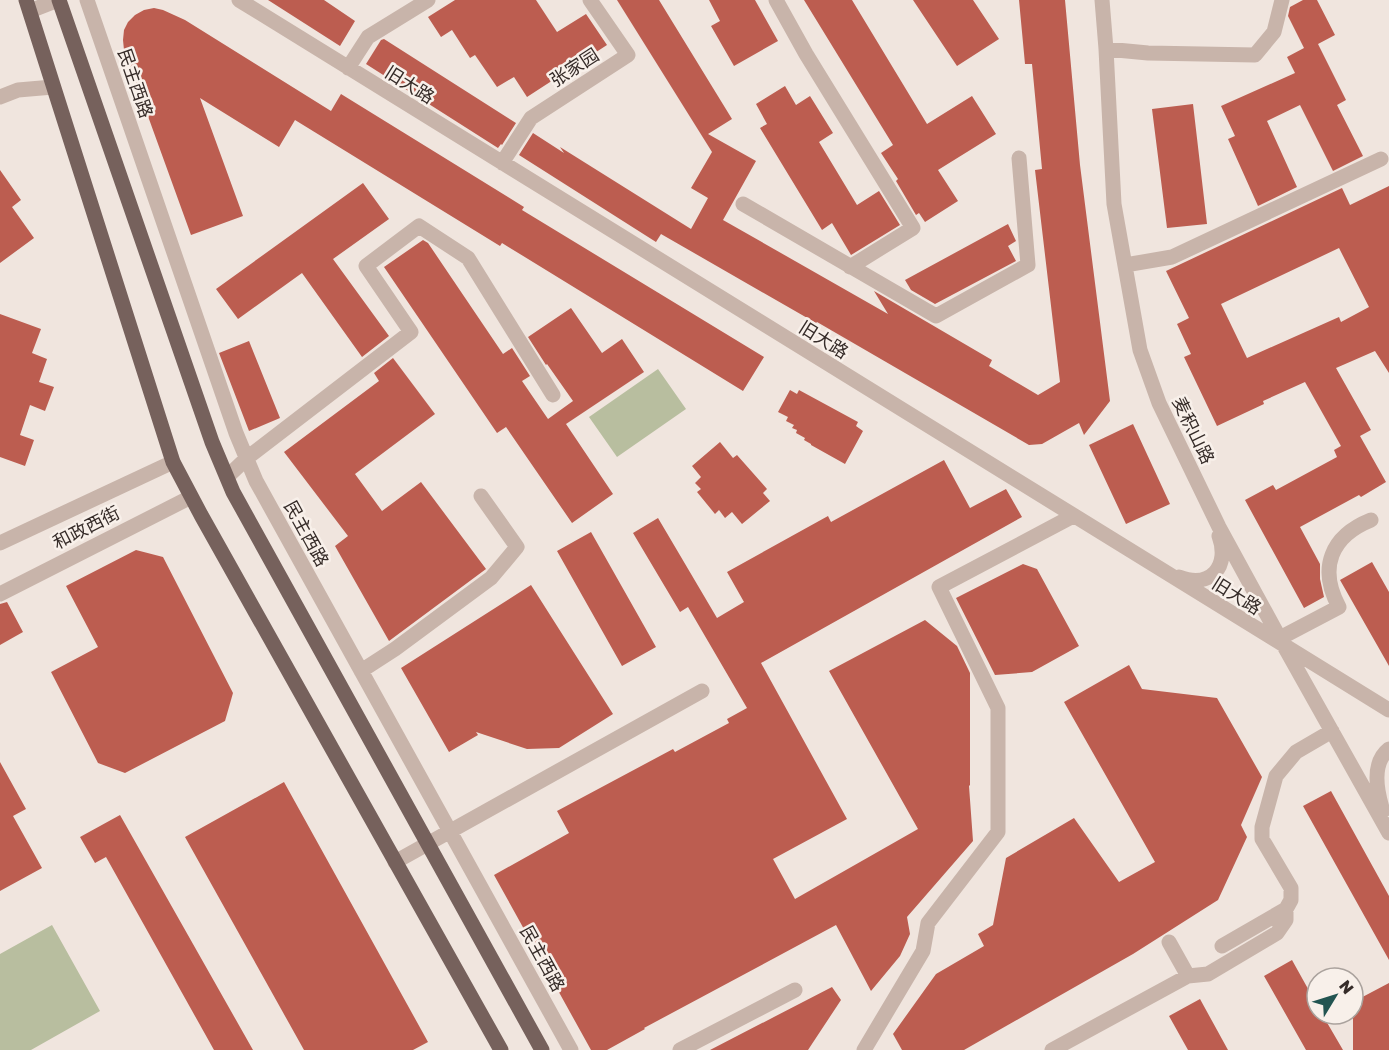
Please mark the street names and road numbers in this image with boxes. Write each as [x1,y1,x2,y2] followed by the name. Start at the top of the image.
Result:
[545,43,603,91] street label: 张家园
[114,45,158,121] street label: 民主西路
[381,60,439,108] street label: 旧大路
[795,315,853,363] street label: 旧大路
[1168,393,1220,467] street label: 麦积山路
[280,496,334,570] street label: 民主西路
[49,501,123,553] street label: 和政西街
[1208,571,1266,619] street label: 旧大路
[516,921,570,995] street label: 民主西路

